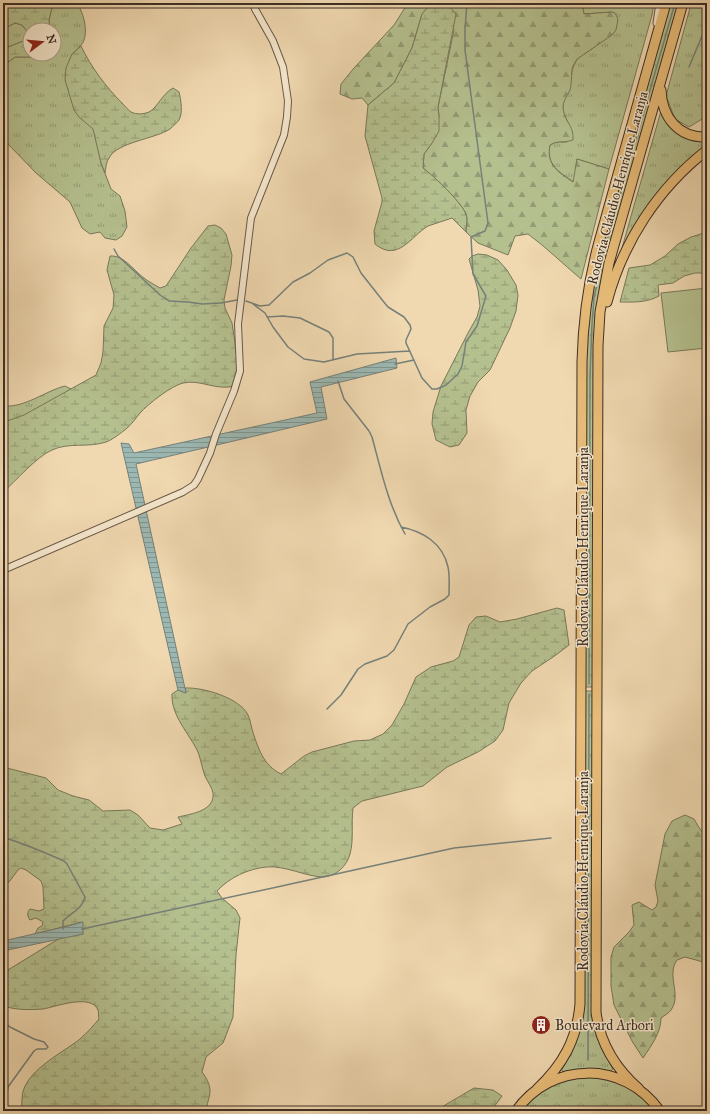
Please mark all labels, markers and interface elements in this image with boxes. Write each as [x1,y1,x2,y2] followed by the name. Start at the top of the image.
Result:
[22,22,62,62] north arrow
[44,33,59,46] text: N
[583,89,653,287] street label: Rodovia Cláudio Henrique Laranja
[575,447,593,647] street label: Rodovia Cláudio Henrique Laranja
[575,771,593,971] street label: Rodovia Cláudio Henrique Laranja
[530,1014,552,1036] building icon: Boulevard Arbori
[555,1017,654,1034] place label: Boulevard Arbori

